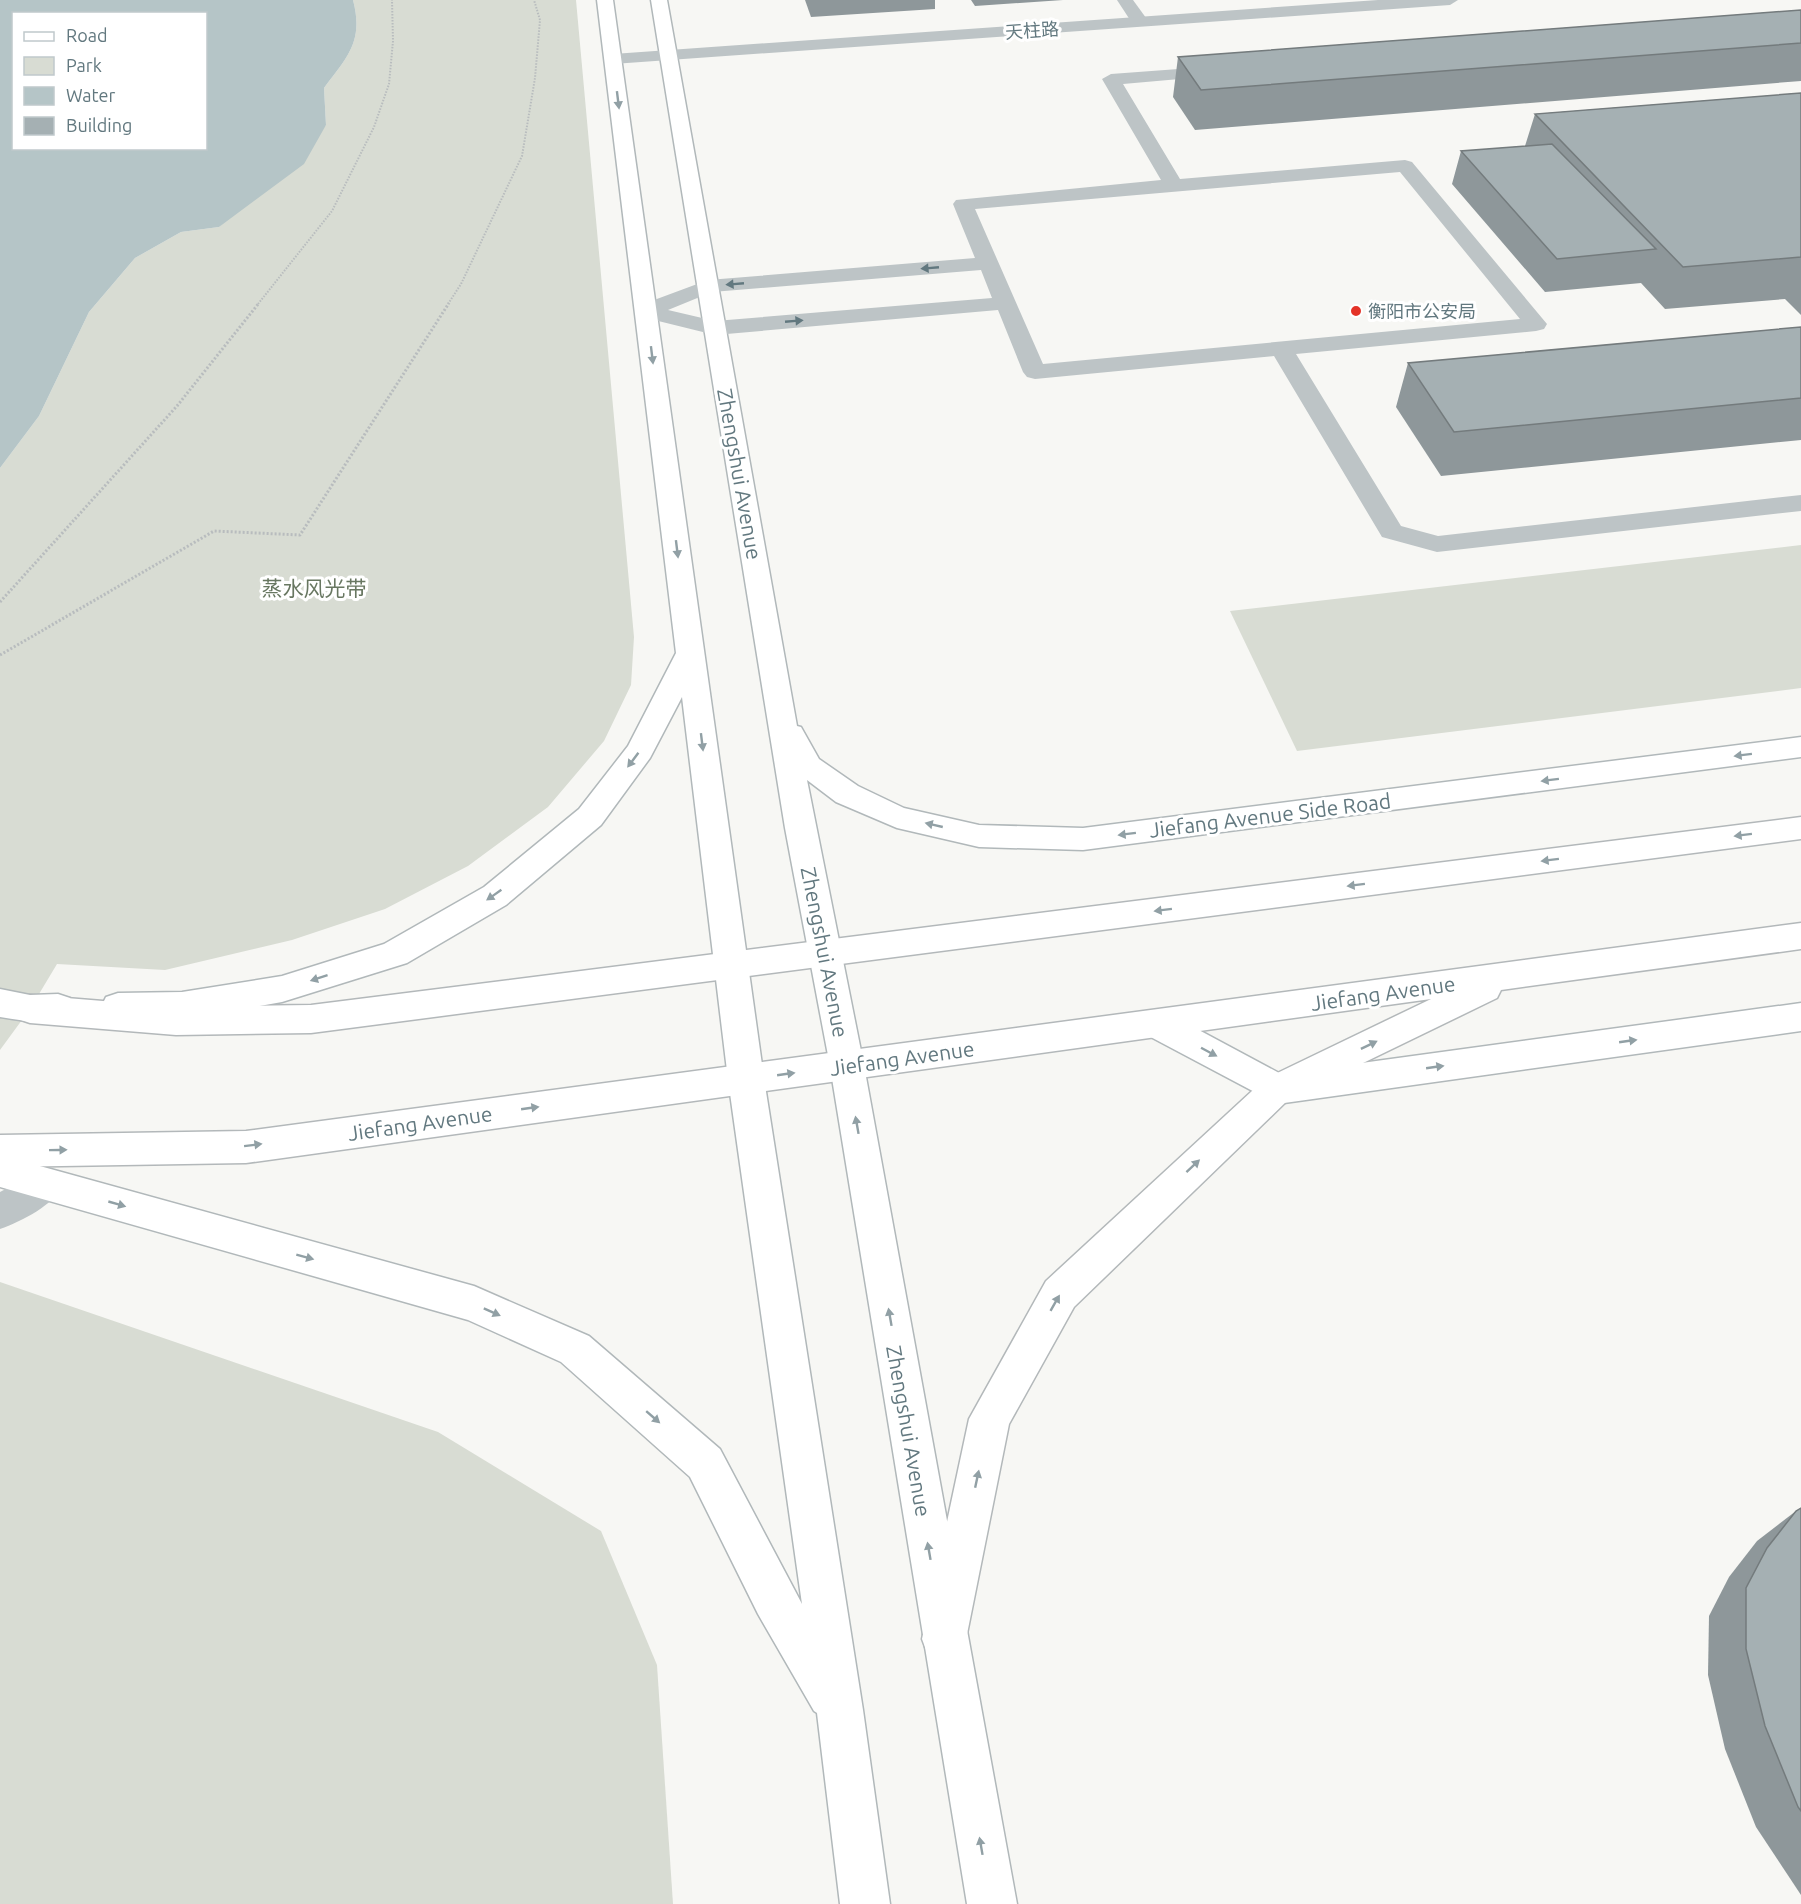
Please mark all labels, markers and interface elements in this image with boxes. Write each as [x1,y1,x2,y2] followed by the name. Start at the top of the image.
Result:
[12,12,207,150] legend
[1004,18,1060,42] street label: 天柱路
[66,25,108,45] text: Road
[66,55,102,75] text: Park
[66,85,116,105] text: Water
[614,90,623,109] one-way arrow
[66,115,132,135] text: Building
[920,263,939,273] one-way arrow
[726,279,745,289] one-way arrow
[1368,301,1476,321] place label: 衡阳市公安局
[1349,304,1363,318] marker: 衡阳市公安局
[785,316,804,326] one-way arrow
[647,346,656,365] one-way arrow
[713,387,767,561] street label: Zhengshui Avenue
[672,539,682,558] one-way arrow
[262,576,367,600] park label: 蒸水风光带
[697,733,707,752] one-way arrow
[1733,750,1752,759] one-way arrow
[627,752,639,768] one-way arrow
[1540,775,1559,784] one-way arrow
[1148,788,1392,842] street label: Jiefang Avenue Side Road
[924,820,943,830] one-way arrow
[1117,829,1136,838] one-way arrow
[1733,830,1752,840] one-way arrow
[1540,855,1559,865] one-way arrow
[797,865,853,1039] street label: Zhengshui Avenue
[1347,880,1366,889] one-way arrow
[487,889,503,901] one-way arrow
[1153,905,1172,914] one-way arrow
[1309,971,1457,1015] street label: Jiefang Avenue
[310,974,328,983] one-way arrow
[828,1036,976,1080] street label: Jiefang Avenue
[1618,1036,1637,1045] one-way arrow
[1361,1040,1378,1049] one-way arrow
[1200,1047,1217,1057] one-way arrow
[1425,1063,1444,1072] one-way arrow
[776,1070,795,1079] one-way arrow
[346,1101,494,1145] street label: Jiefang Avenue
[521,1104,540,1113] one-way arrow
[852,1115,861,1134] one-way arrow
[244,1141,263,1150] one-way arrow
[49,1145,68,1154] one-way arrow
[1186,1159,1201,1173] one-way arrow
[108,1200,126,1209] one-way arrow
[296,1253,314,1262] one-way arrow
[1049,1295,1060,1311] one-way arrow
[483,1307,500,1316] one-way arrow
[885,1308,894,1327] one-way arrow
[882,1344,936,1518] street label: Zhengshui Avenue
[645,1411,661,1424] one-way arrow
[973,1469,982,1488] one-way arrow
[924,1541,933,1560] one-way arrow
[976,1837,985,1856] one-way arrow

